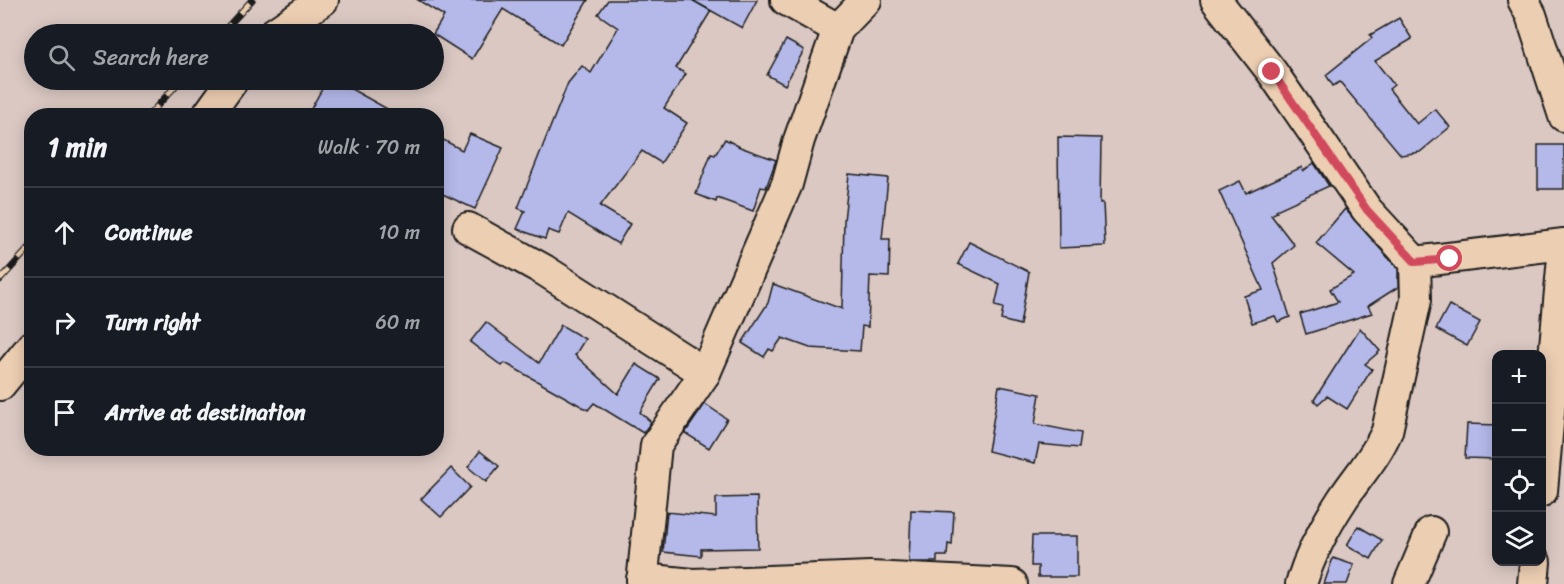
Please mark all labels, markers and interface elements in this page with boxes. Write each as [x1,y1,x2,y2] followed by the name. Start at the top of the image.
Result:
[24,24,444,90] search box
[93,38,209,77] text: Search here
[45,41,78,74] icon: search
[1258,58,1284,84] route end
[48,124,107,170] text: 1 min
[318,130,420,165] text: Walk · 70 m
[105,213,193,252] text: Continue
[378,215,420,250] text: 10 m
[48,216,81,249] icon: ahead
[1436,245,1462,271] route start
[105,303,200,342] text: Turn right
[375,305,420,340] text: 60 m
[48,306,81,339] icon: right
[1492,350,1546,566] map controls
[1492,350,1546,404] button: +
[105,393,306,432] text: Arrive at destination
[48,396,81,429] icon: arrive
[1492,404,1546,458] button: −
[1492,458,1546,512] button: locate
[1492,512,1546,566] button: layers

